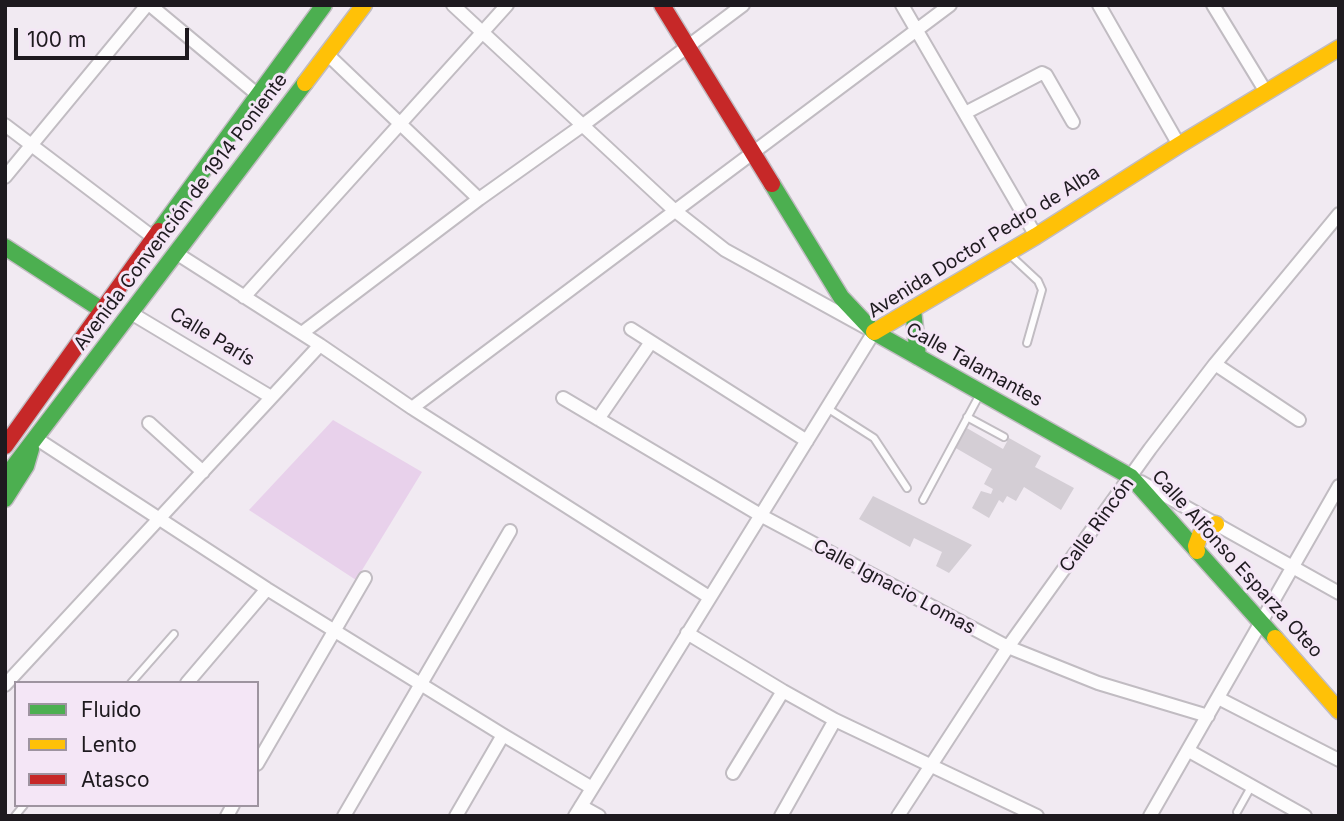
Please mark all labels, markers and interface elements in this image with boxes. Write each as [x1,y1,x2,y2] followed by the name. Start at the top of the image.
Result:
[18,14,192,58] scale bar
[27,27,86,52] text: 100 m
[69,69,293,355] street label: Avenida Convención de 1914 Poniente
[864,161,1104,323] street label: Avenida Doctor Pedro de Alba
[165,303,259,371] street label: Calle París
[902,318,1046,412] street label: Calle Talamantes
[1147,466,1327,662] street label: Calle Alfonso Esparza Oteo
[1055,473,1139,577] street label: Calle Rincón
[809,535,979,639] street label: Calle Ignacio Lomas
[14,681,259,807] legend
[81,697,141,722] text: Fluido
[81,732,137,757] text: Lento
[81,767,150,792] text: Atasco

